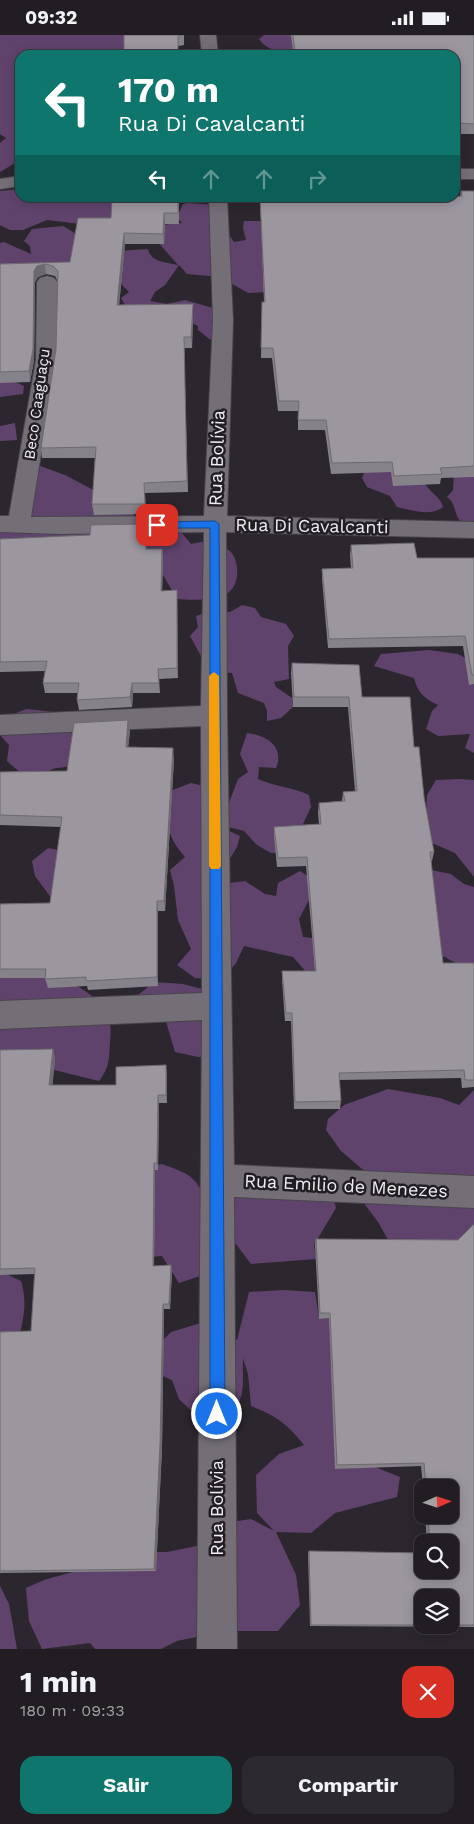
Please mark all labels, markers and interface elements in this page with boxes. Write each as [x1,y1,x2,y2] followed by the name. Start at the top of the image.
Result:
[25,6,77,29] text: 09:32
[118,69,219,111] text: 170 m
[35,70,100,135] icon: left
[118,111,305,136] text: Rua Di Cavalcanti
[144,165,172,193] icon: left
[197,165,225,193] icon: ahead
[250,165,278,193] icon: ahead
[303,165,331,193] icon: right
[20,347,54,461] street label: Beco Caaguaçu
[204,410,229,506] street label: Rua Bolívia
[136,504,178,546] pin
[143,511,171,539] icon: arrive
[235,514,389,537] street label: Rua Di Cavalcanti
[244,1170,448,1201] street label: Rua Emilio de Menezes
[190,1387,242,1439] position arrow
[206,1460,227,1556] street label: Rua Bolívia
[414,1479,459,1524] north arrow
[414,1479,459,1634] map controls
[414,1534,459,1579] button: search
[414,1589,459,1634] button: layers
[20,1664,97,1699] text: 1 min
[402,1666,454,1718] button: close
[20,1701,125,1720] text: 180 m · 09:33
[20,1756,232,1814] button: Salir
[242,1756,454,1814] button: Compartir

